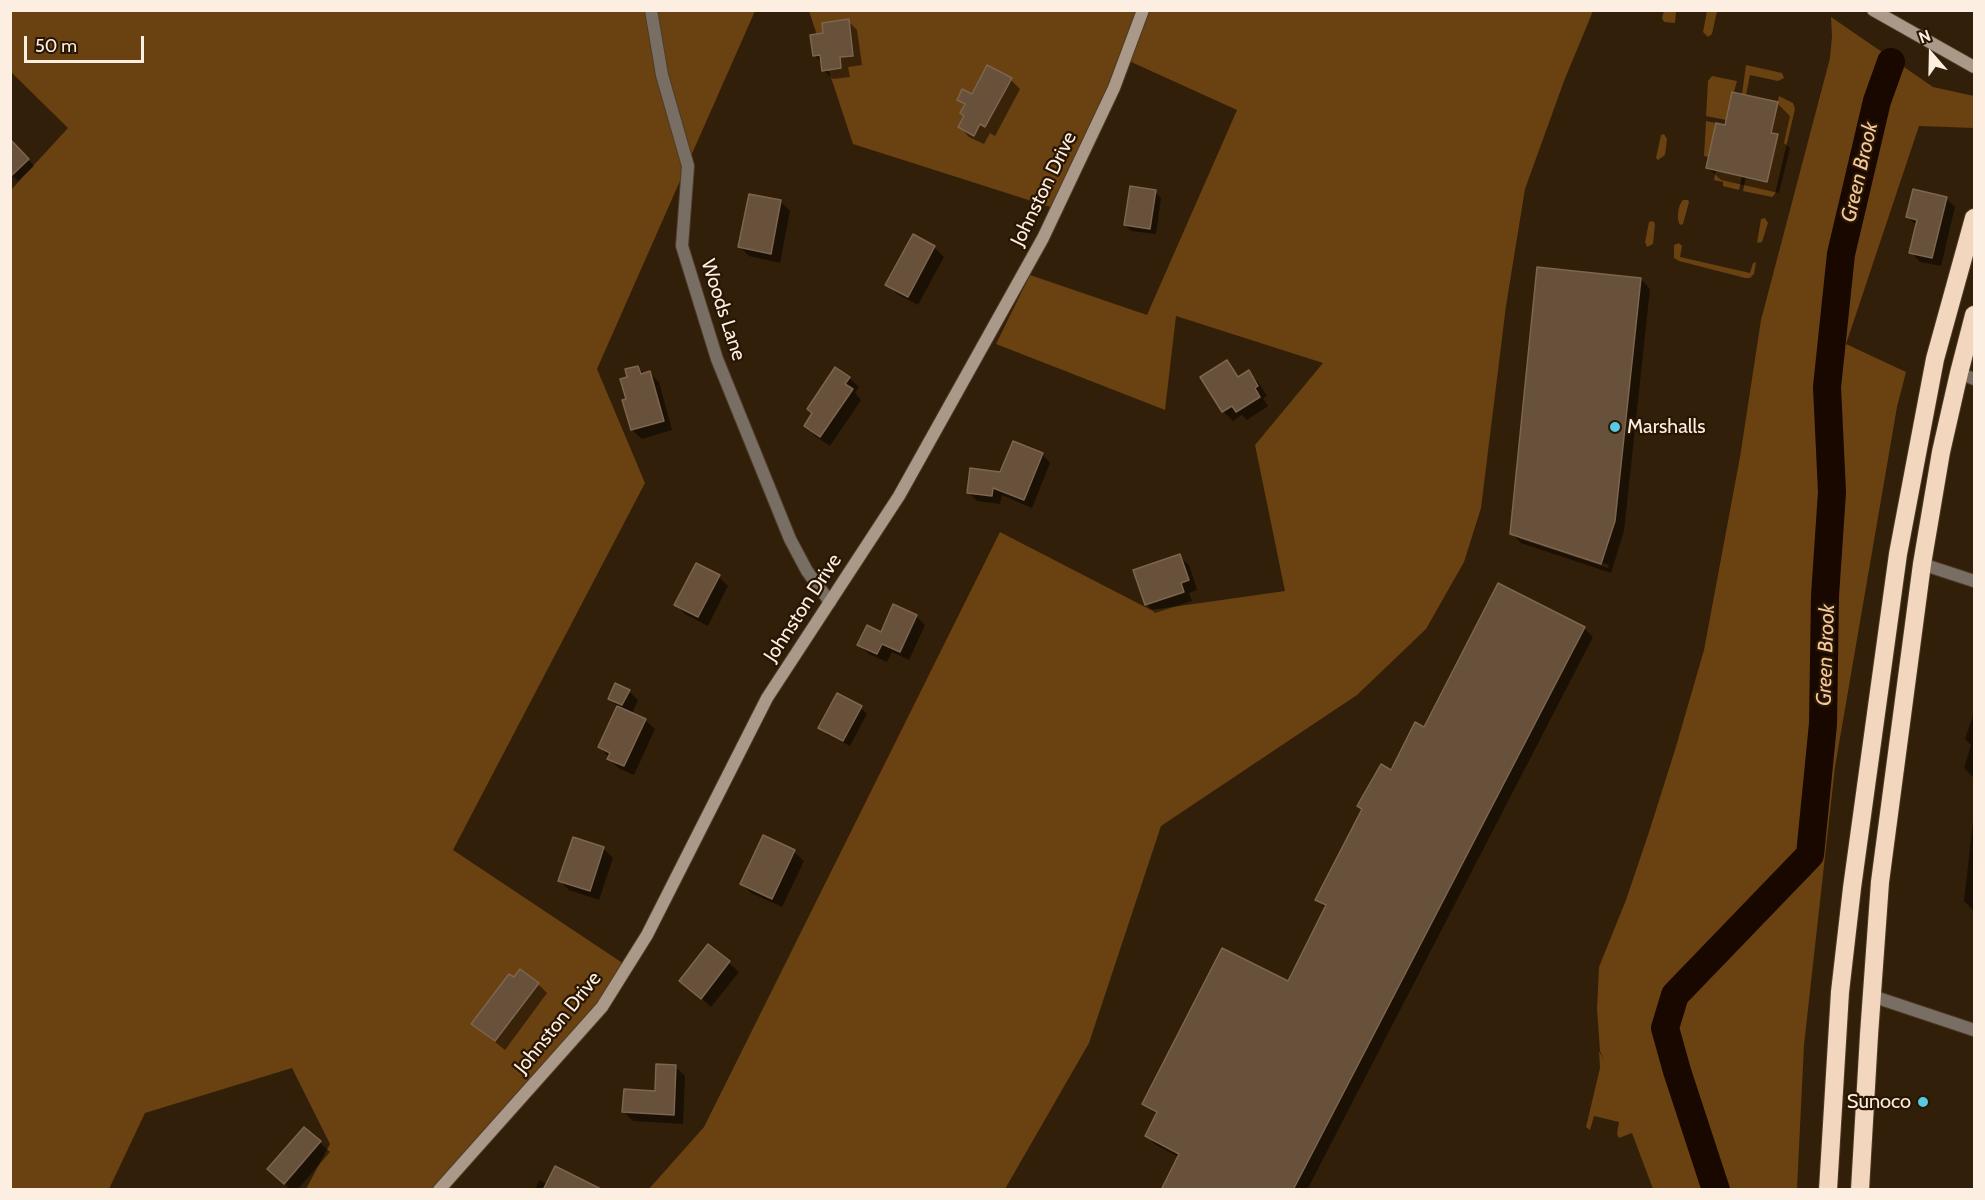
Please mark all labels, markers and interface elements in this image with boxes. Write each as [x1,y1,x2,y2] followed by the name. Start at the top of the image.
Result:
[27,24,147,62] scale bar
[1901,24,1961,84] north arrow
[1916,26,1933,47] text: N
[35,35,77,57] text: 50 m
[1836,119,1884,225] water label: Green Brook
[1006,128,1082,250] street label: Johnston Drive
[695,256,751,364] street label: Woods Lane
[1627,415,1705,439] place label: Marshalls
[1608,420,1622,434] marker: Marshalls
[759,549,847,667] street label: Johnston Drive
[1812,604,1840,706] water label: Green Brook
[510,967,606,1079] street label: Johnston Drive
[1847,1090,1911,1114] place label: Sunoco
[1916,1095,1930,1109] marker: Sunoco

